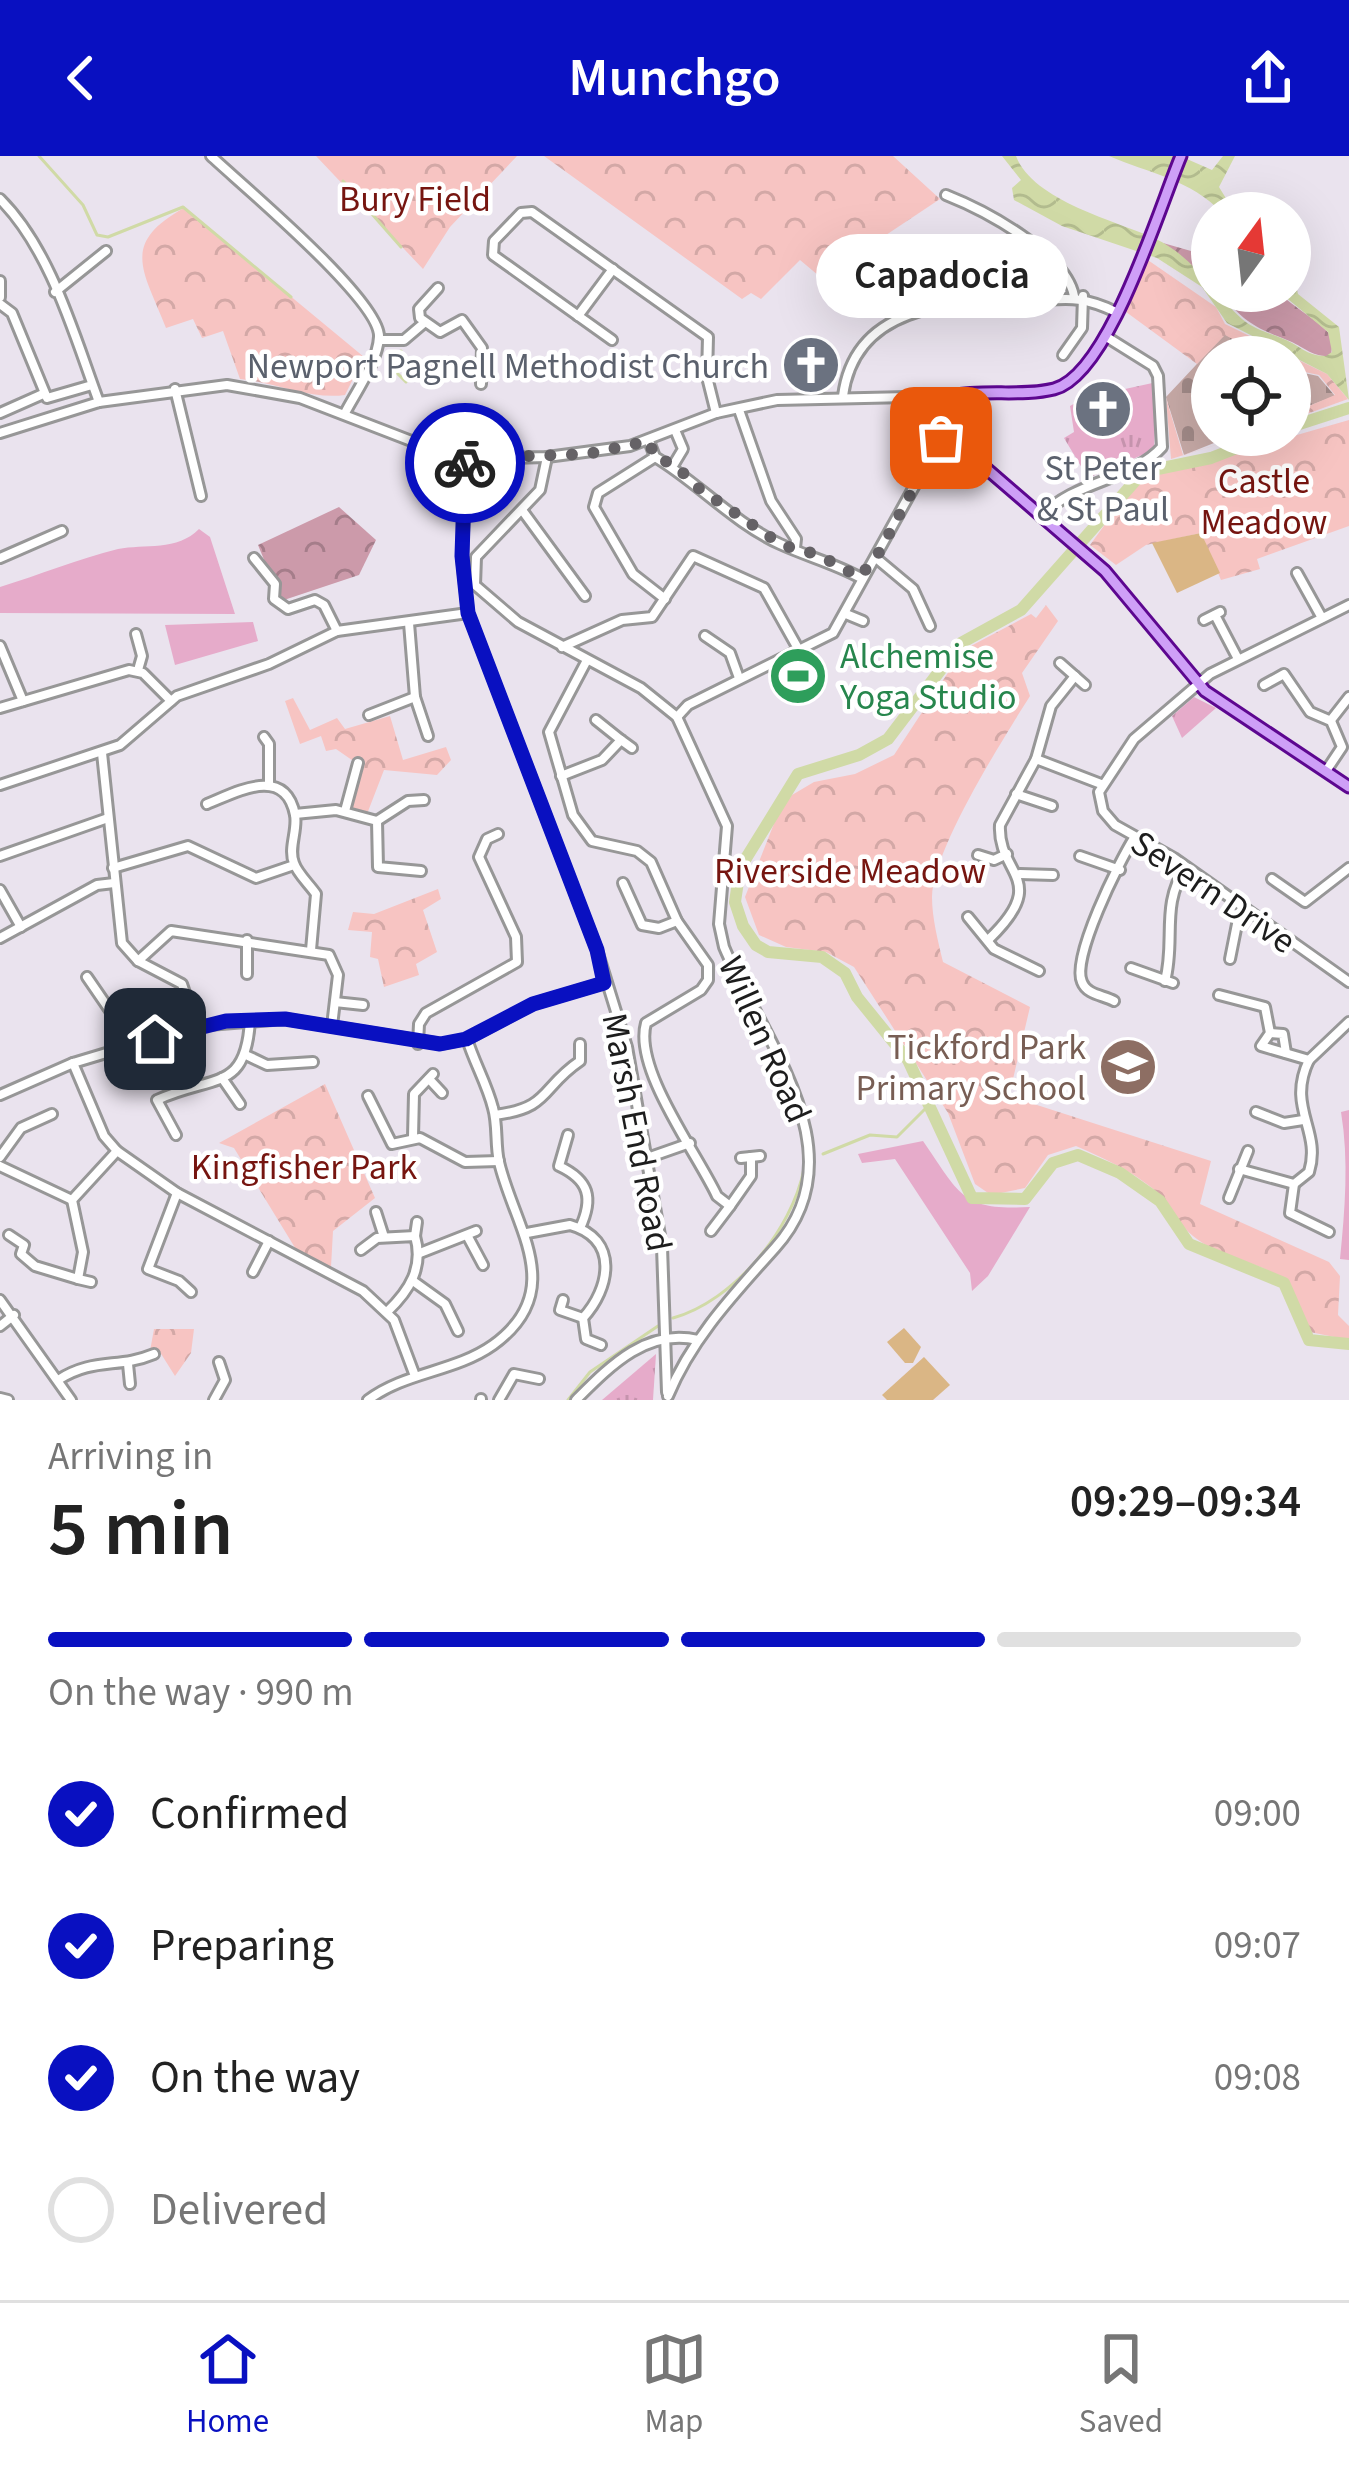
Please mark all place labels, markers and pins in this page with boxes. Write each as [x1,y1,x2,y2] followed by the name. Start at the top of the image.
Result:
[815,234,1067,318] callout: Capadocia
[780,334,842,396] church icon: Newport Pagnell Methodist Church
[247,341,769,392] place label: Newport Pagnell Methodist Church
[1072,378,1134,440] church icon: St Peter & St Paul
[890,387,992,489] pin
[1037,443,1169,535] place label: St Peter & St Paul
[839,631,1017,723] place label: Alchemise Yoga Studio
[767,645,829,707] sports icon: Alchemise Yoga Studio
[104,988,206,1090] pin
[855,1022,1086,1114] place label: Tickford Park Primary School
[1097,1036,1159,1098] school or university icon: Tickford Park Primary School

